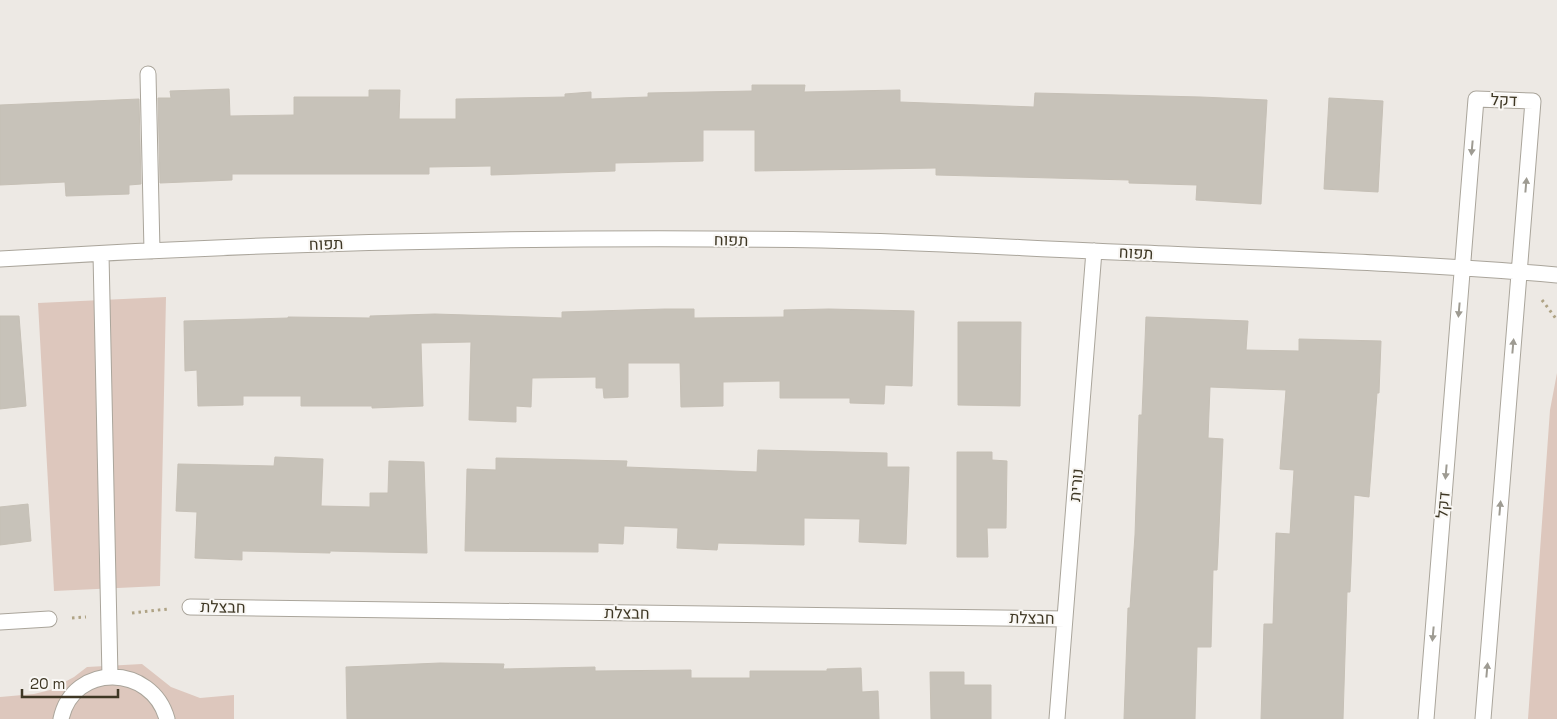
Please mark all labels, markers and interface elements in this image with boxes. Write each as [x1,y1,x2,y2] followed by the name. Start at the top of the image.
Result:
[1490,89,1518,111] street label: דקל
[1468,140,1476,156] one-way arrow
[1522,176,1530,192] one-way arrow
[714,229,748,251] street label: תפוח
[308,233,344,255] street label: תפוח
[1118,242,1154,264] street label: תפוח
[1455,302,1463,318] one-way arrow
[1509,338,1517,354] one-way arrow
[1441,464,1449,480] one-way arrow
[1064,468,1088,502] street label: נורית
[1431,491,1455,519] street label: דקל
[1496,500,1504,516] one-way arrow
[200,596,246,618] street label: חבצלת
[604,602,650,624] street label: חבצלת
[1009,607,1055,629] street label: חבצלת
[1428,626,1436,642] one-way arrow
[1483,662,1491,678] one-way arrow
[22,666,119,698] scale bar
[30,674,65,693] text: 20 m

